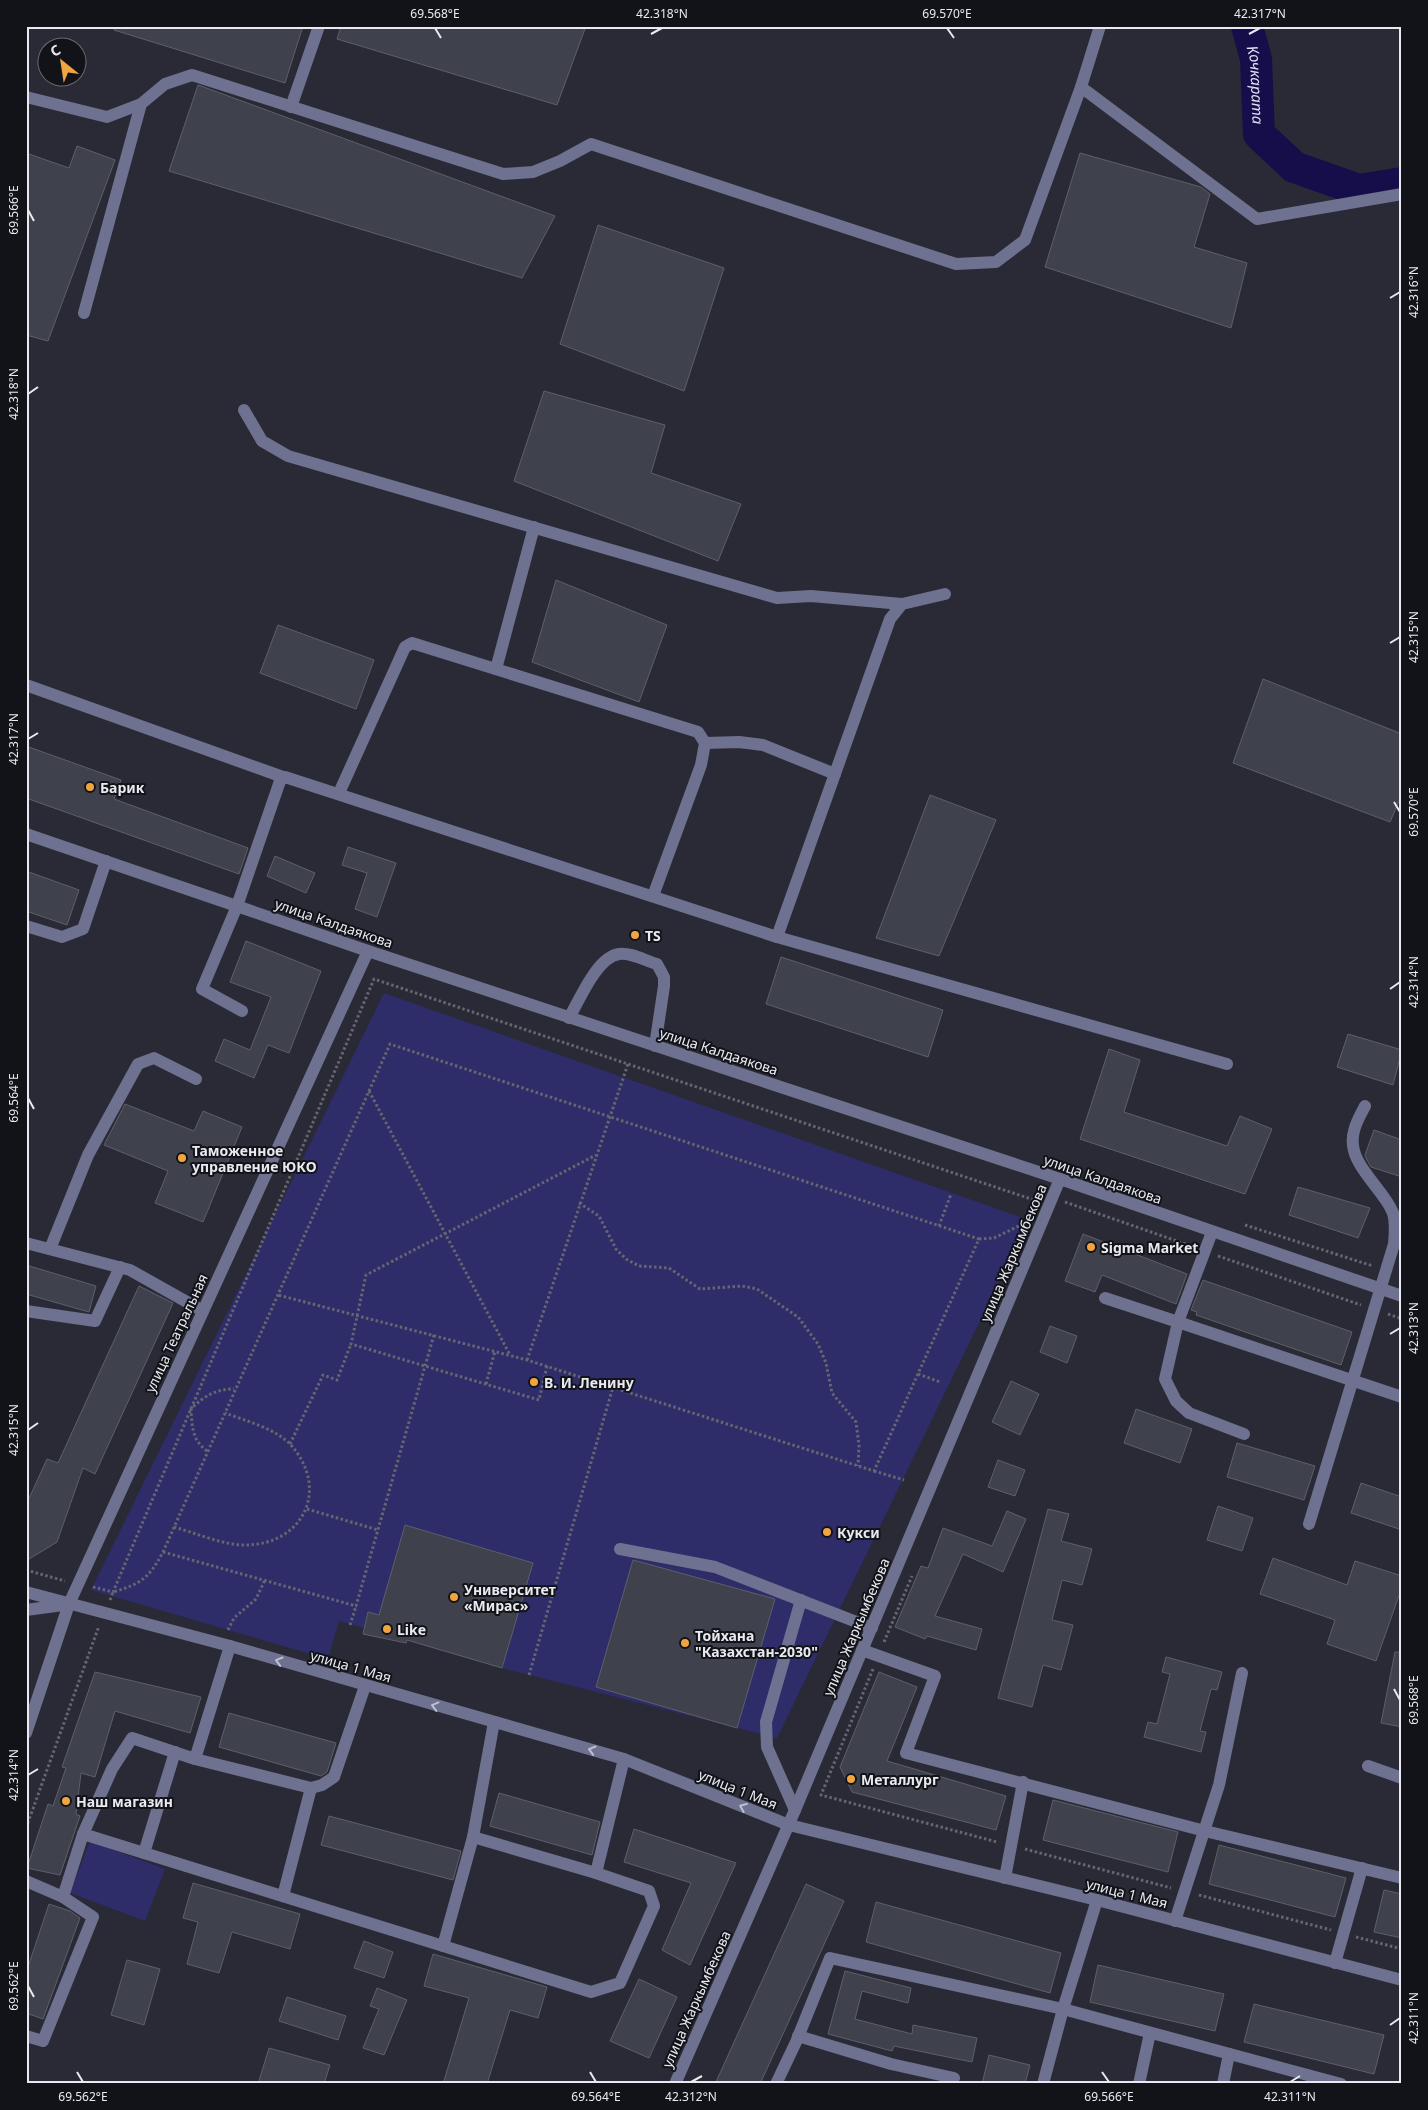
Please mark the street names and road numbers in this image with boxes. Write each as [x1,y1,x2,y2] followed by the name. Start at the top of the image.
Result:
[273,894,395,952] street label: улица Калдаякова
[657,1023,781,1079] street label: улица Калдаякова
[1042,1150,1164,1208] street label: улица Калдаякова
[975,1181,1051,1325] street label: улица Жаркымбекова
[140,1271,212,1395] street label: улица Театральная
[818,1555,894,1699] street label: улица Жаркымбекова
[308,1645,394,1687] street label: улица 1 Мая
[696,1765,780,1813] street label: улица 1 Мая
[1084,1874,1170,1912] street label: улица 1 Мая
[657,1927,735,2071] street label: улица Жаркымбекова

